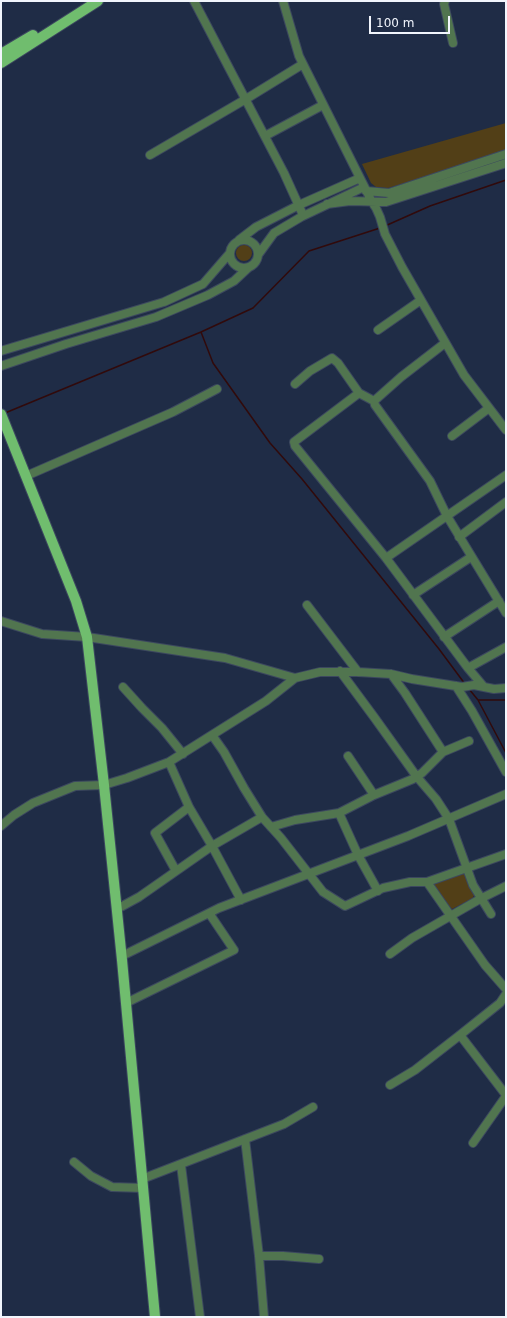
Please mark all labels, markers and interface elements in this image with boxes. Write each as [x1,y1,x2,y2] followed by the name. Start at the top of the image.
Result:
[371,8,452,34] scale bar
[376,16,414,30] text: 100 m

